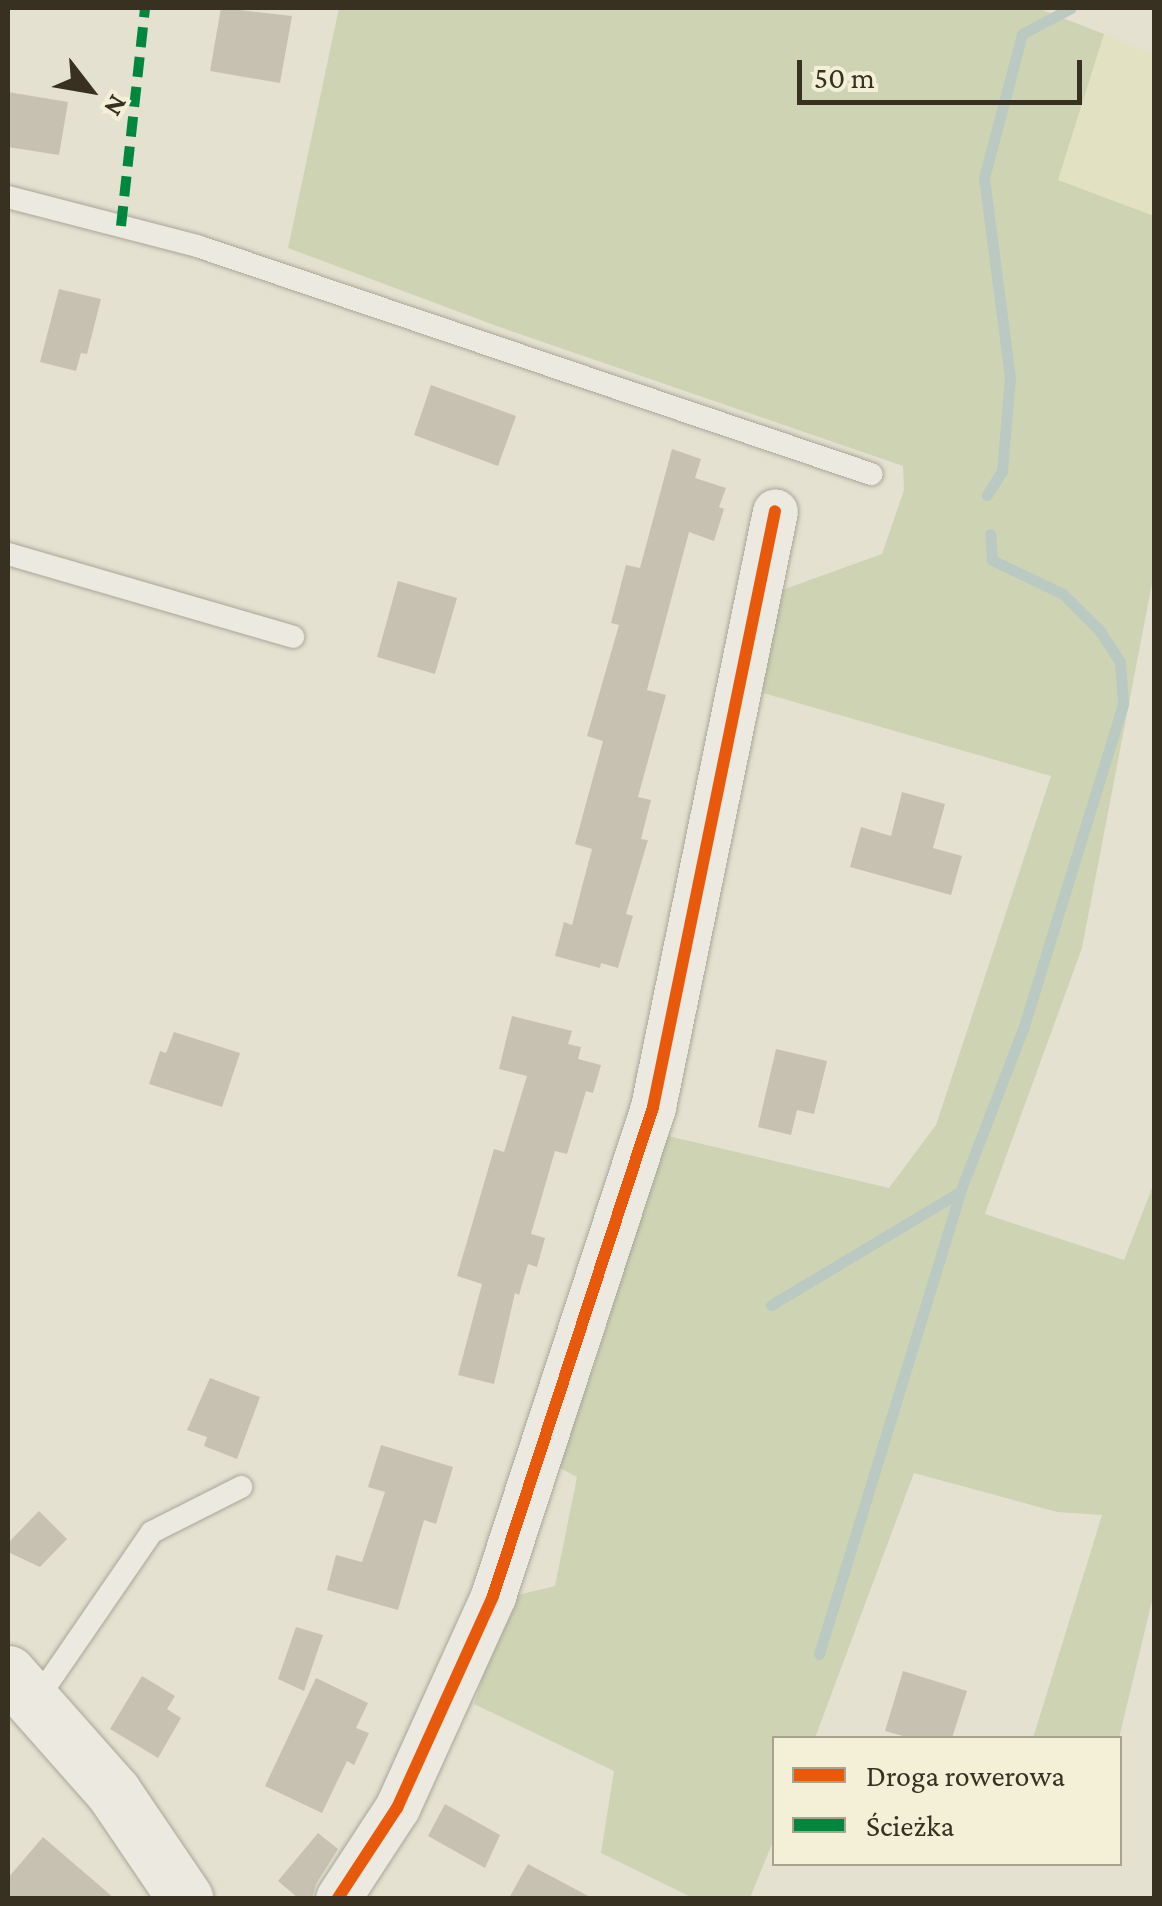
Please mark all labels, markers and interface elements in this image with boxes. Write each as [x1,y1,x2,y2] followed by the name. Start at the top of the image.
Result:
[40,40,140,140] north arrow
[802,40,1087,102] scale bar
[814,61,875,94] text: 50 m
[98,90,134,122] text: N
[772,1736,1122,1866] legend
[866,1759,1065,1792] text: Droga rowerowa
[866,1809,954,1842] text: Ścieżka

